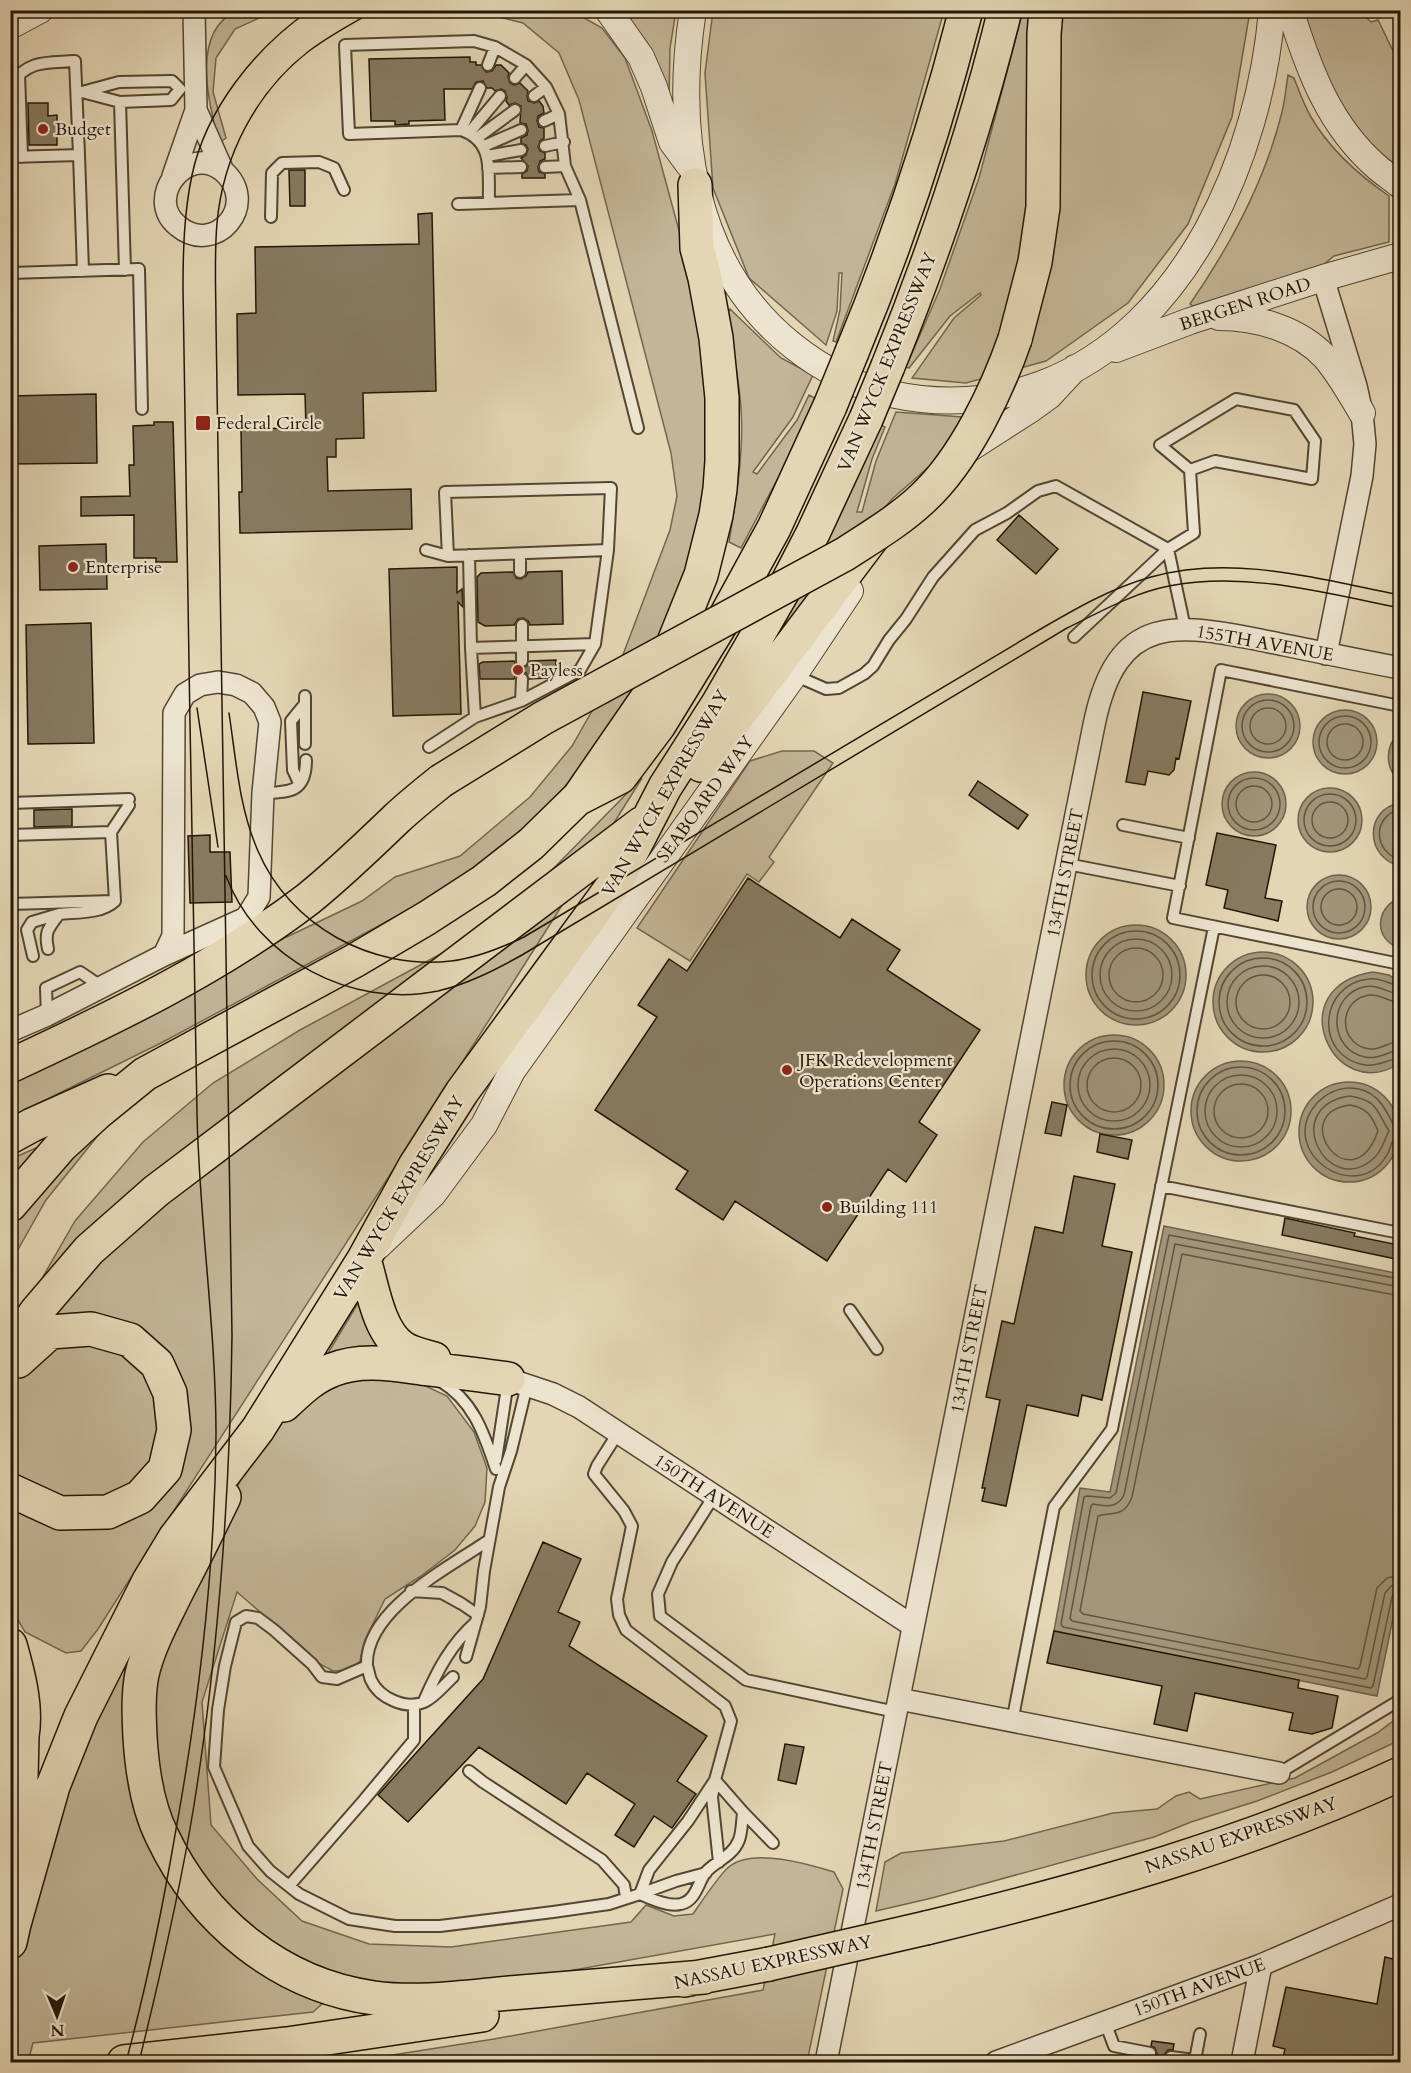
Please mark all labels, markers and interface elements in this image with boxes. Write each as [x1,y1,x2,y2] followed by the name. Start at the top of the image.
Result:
[55,117,111,142] place label: Budget
[36,122,50,136] marker: Budget
[832,248,943,476] street label: VAN WYCK EXPRESSWAY
[1176,271,1314,338] street label: BERGEN ROAD
[216,411,322,436] place label: Federal Circle
[194,414,212,432] marker: Federal Circle
[85,555,162,580] place label: Enterprise
[66,560,80,574] marker: Enterprise
[1194,619,1336,668] street label: 155TH AVENUE
[530,658,583,683] place label: Payless
[511,663,525,677] marker: Payless
[596,685,735,901] street label: VAN WYCK EXPRESSWAY
[651,730,760,868] street label: SEABOARD WAY
[1041,806,1090,940] street label: 134TH STREET
[796,1048,953,1094] place label: JFK Redevelopment Operations Center
[780,1063,794,1077] marker: JFK Redevelopment Operations Center
[328,1091,471,1305] street label: VAN WYCK EXPRESSWAY
[839,1195,938,1220] place label: Building 111
[820,1200,834,1214] marker: Building 111
[945,1282,994,1416] street label: 134TH STREET
[649,1448,779,1545] street label: 150TH AVENUE
[850,1759,899,1893] street label: 134TH STREET
[1142,1791,1341,1880] street label: NASSAU EXPRESSWAY
[672,1929,875,1996] street label: NASSAU EXPRESSWAY
[1130,1952,1269,2023] street label: 150TH AVENUE
[27,1986,87,2046] north arrow
[50,2019,65,2041] text: N

